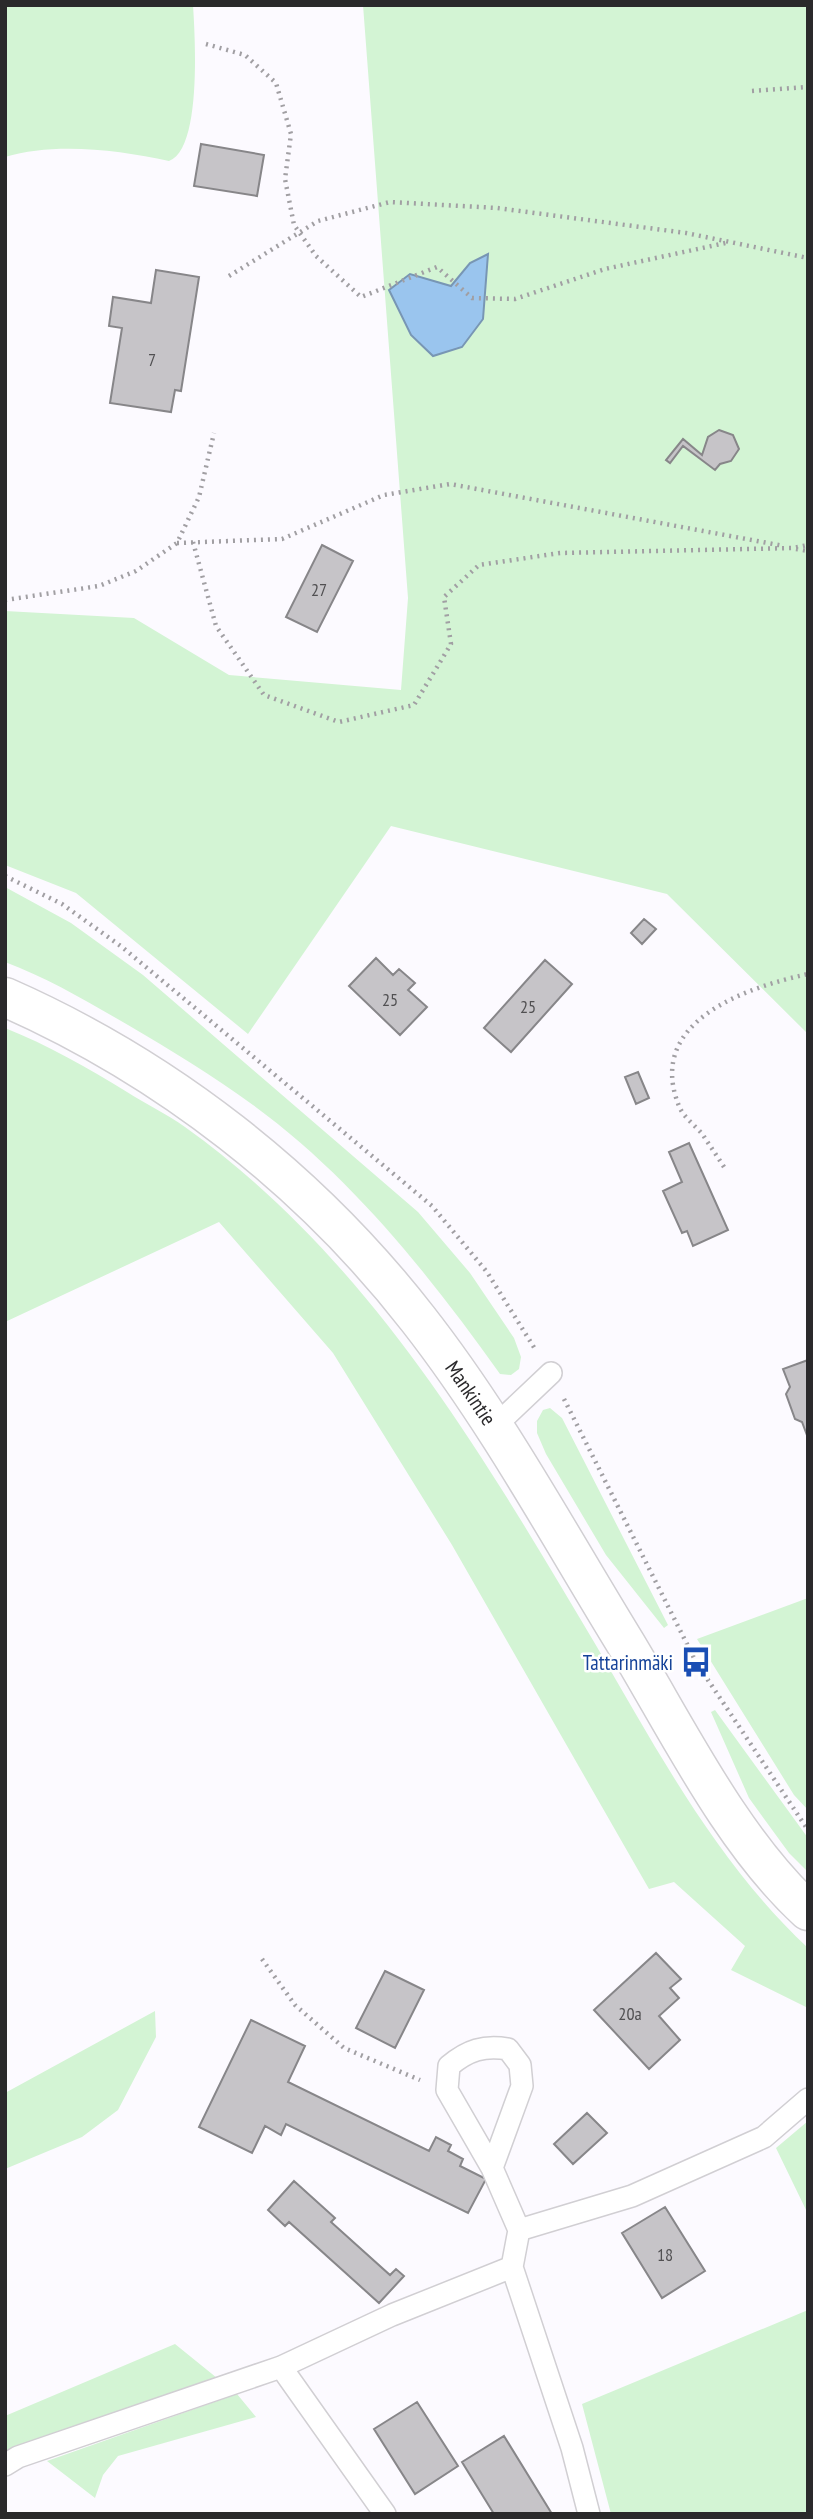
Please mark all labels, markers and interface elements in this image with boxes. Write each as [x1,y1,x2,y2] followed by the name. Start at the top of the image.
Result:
[148,348,156,371] house number: 7
[311,578,327,601] house number: 27
[382,988,398,1011] house number: 25
[520,995,536,1018] house number: 25
[440,1355,503,1430] street label: Mankintie
[679,1645,713,1679] bus stop icon: Tattarinmäki
[583,1649,673,1676] place label: Tattarinmäki
[618,2002,642,2025] house number: 20a
[657,2243,673,2266] house number: 18

